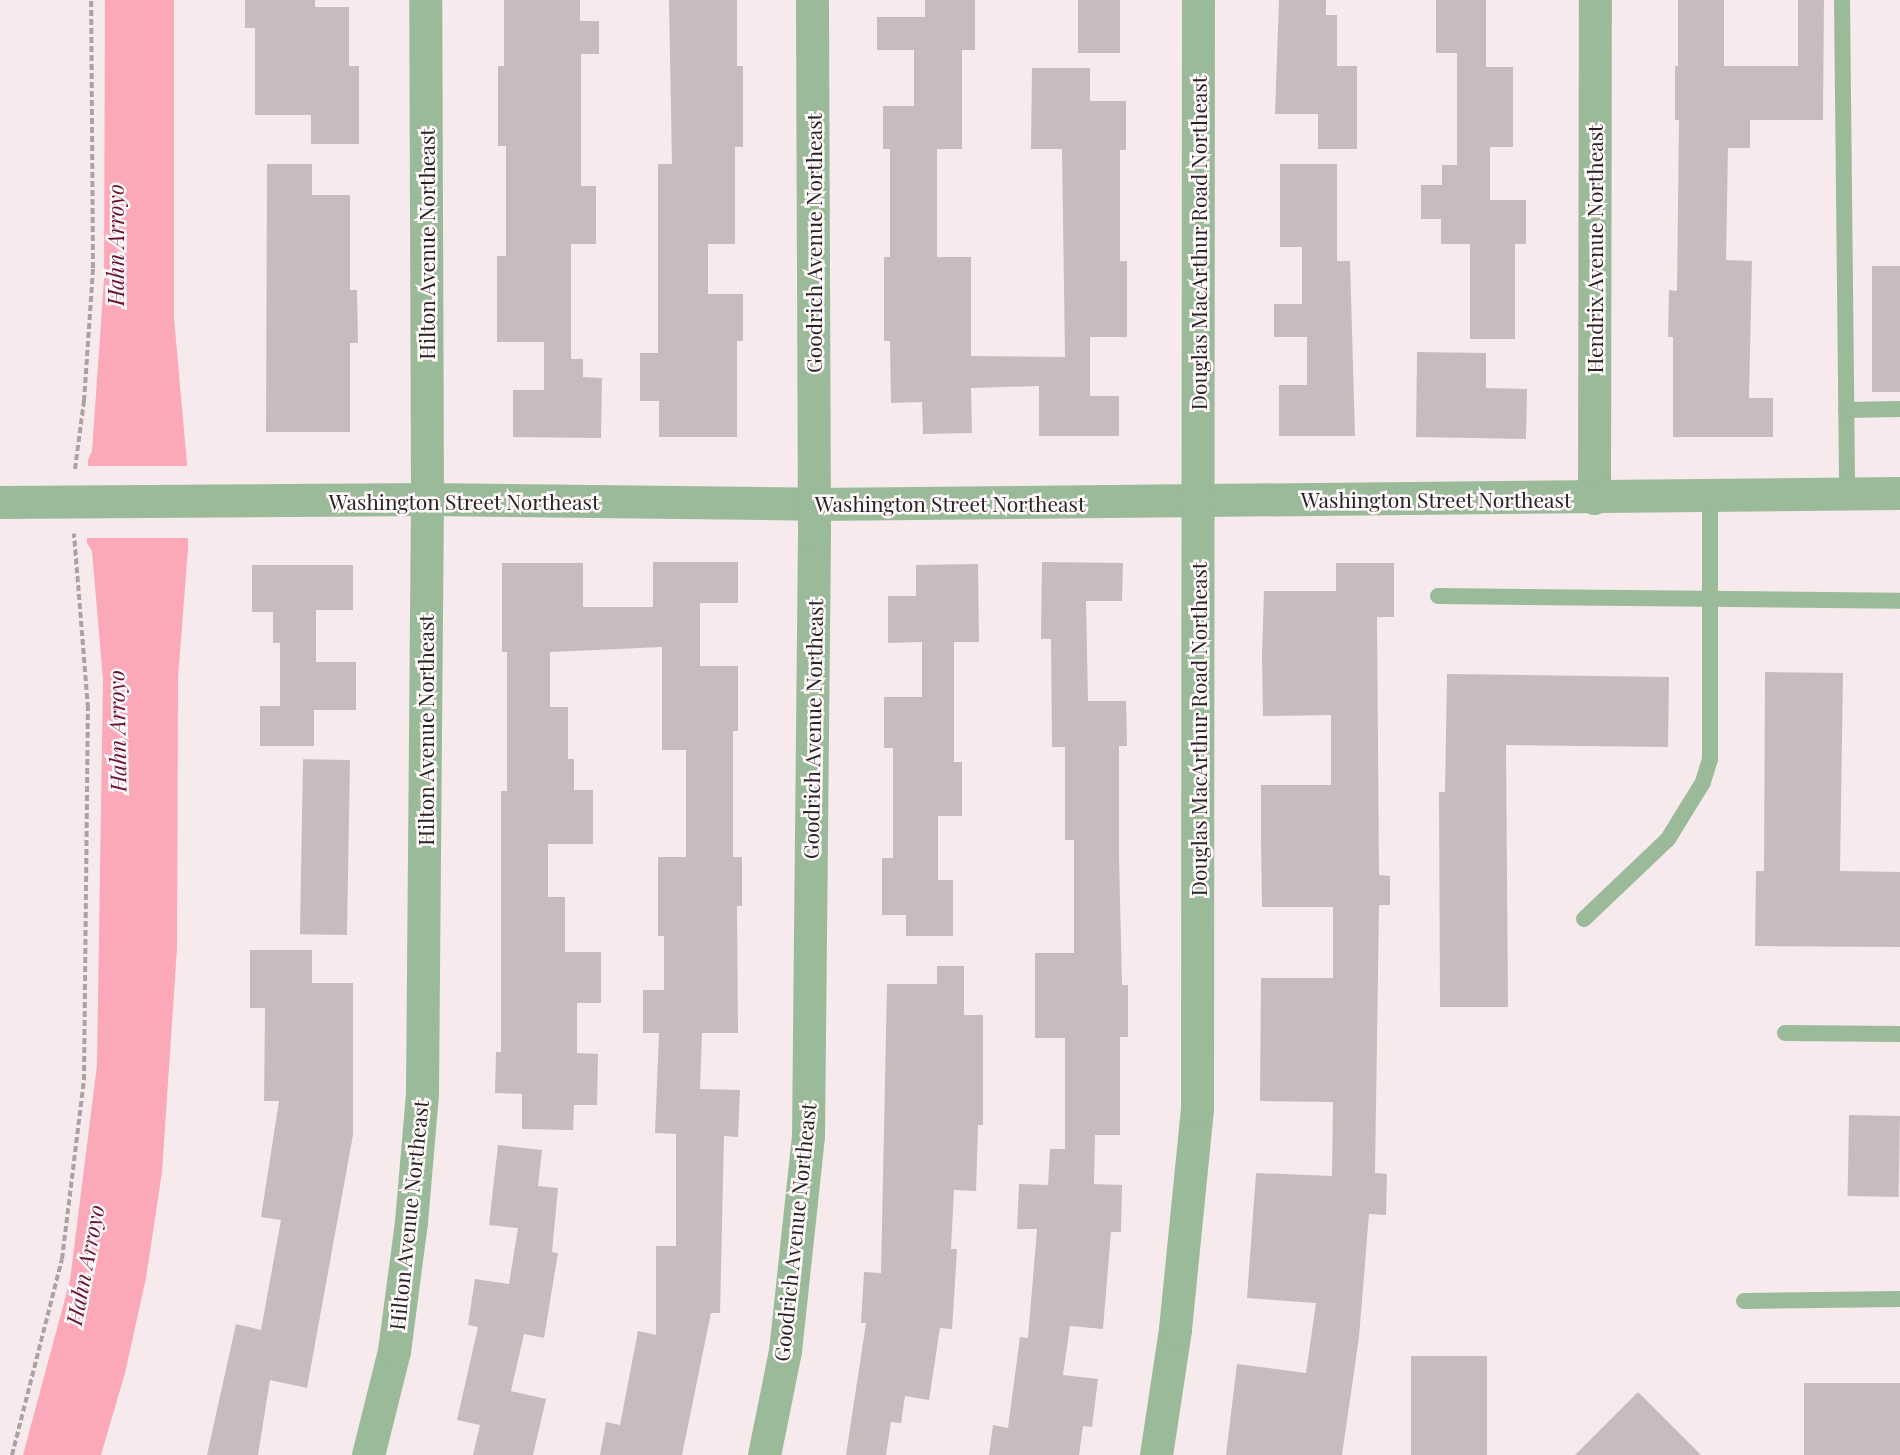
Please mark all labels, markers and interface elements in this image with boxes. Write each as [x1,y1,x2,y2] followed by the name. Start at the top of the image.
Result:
[1185,75,1211,411] street label: Douglas MacArthur Road Northeast
[800,113,826,373] street label: Goodrich Avenue Northeast
[1581,124,1607,374] street label: Hendrix Avenue Northeast
[413,128,439,360] street label: Hilton Avenue Northeast
[103,184,129,306] water label: Hahn Arroyo
[1300,486,1572,512] street label: Washington Street Northeast
[328,488,600,514] street label: Washington Street Northeast
[814,490,1086,516] street label: Washington Street Northeast
[1185,561,1211,897] street label: Douglas MacArthur Road Northeast
[797,598,827,860] street label: Goodrich Avenue Northeast
[412,614,438,846] street label: Hilton Avenue Northeast
[103,670,131,792] water label: Hahn Arroyo
[383,1098,433,1332] street label: Hilton Avenue Northeast
[768,1101,820,1363] street label: Goodrich Avenue Northeast
[60,1203,110,1327] water label: Hahn Arroyo

